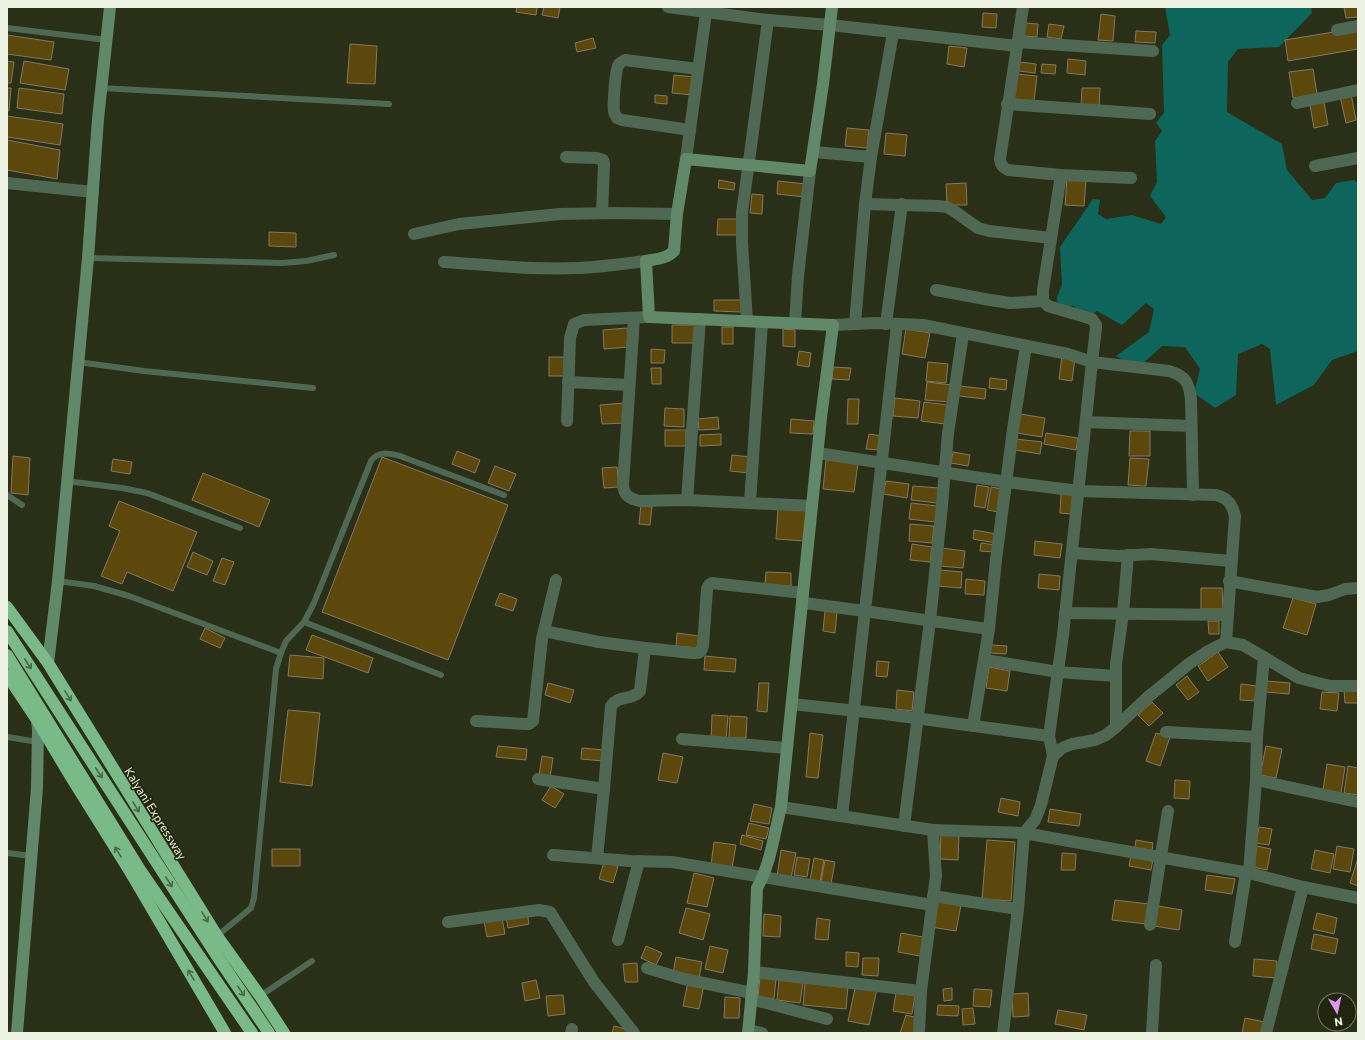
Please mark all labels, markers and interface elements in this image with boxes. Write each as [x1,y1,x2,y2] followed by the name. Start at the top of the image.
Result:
[24,658,32,669] one-way arrow
[64,690,72,701] one-way arrow
[122,764,190,862] street label: Kalyani Expressway
[95,767,103,778] one-way arrow
[132,801,140,812] one-way arrow
[113,846,122,857] one-way arrow
[165,877,174,888] one-way arrow
[201,911,209,922] one-way arrow
[187,969,195,981] one-way arrow
[237,985,245,996] one-way arrow
[1317,992,1357,1032] north arrow
[1334,1015,1344,1029] text: N

